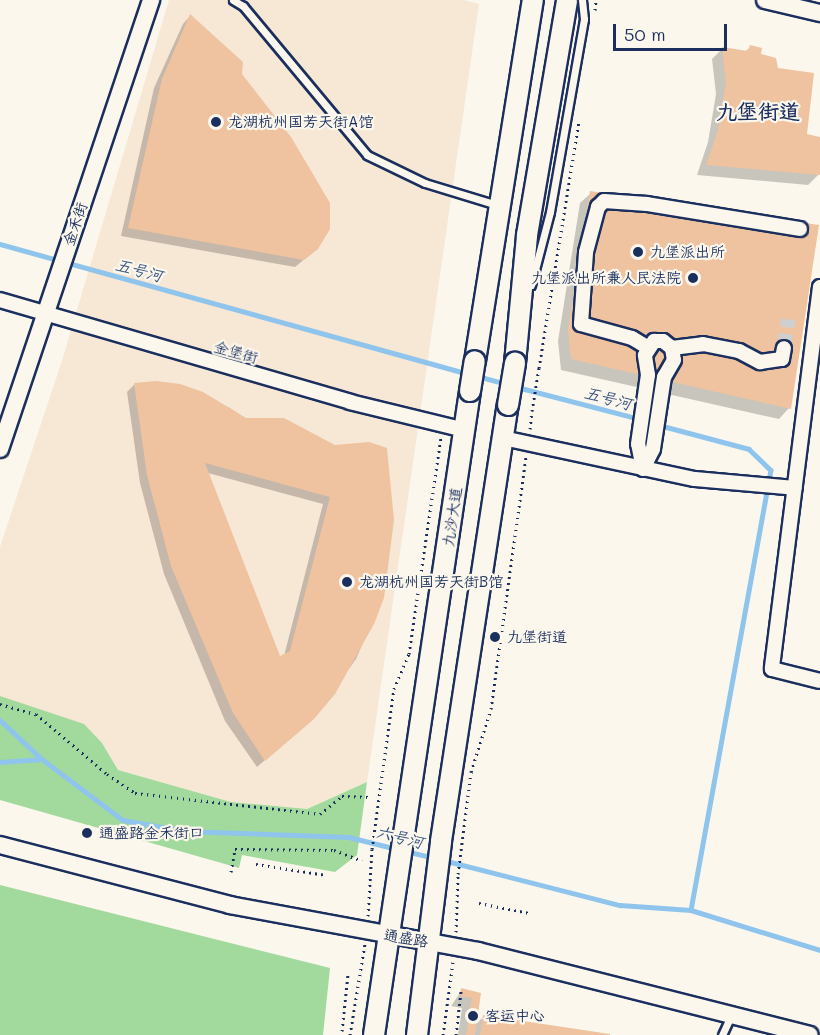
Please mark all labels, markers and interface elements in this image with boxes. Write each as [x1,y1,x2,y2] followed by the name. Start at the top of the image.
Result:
[616,12,730,50] scale bar
[624,22,666,46] text: 50 m
[716,98,800,124] district label: 九堡街道
[228,113,373,131] place label: 龙湖杭州国芳天街A馆
[209,115,223,129] marker: 龙湖杭州国芳天街A馆
[59,200,91,248] street label: 金禾街
[650,243,725,261] place label: 九堡派出所
[631,245,645,259] marker: 九堡派出所
[113,255,165,285] water label: 五号河
[531,269,681,287] place label: 九堡派出所兼人民法院
[686,271,700,285] marker: 九堡派出所兼人民法院
[212,337,260,367] street label: 金堡街
[582,383,634,413] water label: 五号河
[439,486,465,548] street label: 九沙大道
[359,573,503,591] place label: 龙湖杭州国芳天街B馆
[340,575,354,589] marker: 龙湖杭州国芳天街B馆
[507,628,567,646] place label: 九堡街道
[488,630,502,644] marker: 九堡街道
[374,822,426,852] water label: 六号河
[99,824,204,842] place label: 通盛路金禾街口
[80,826,94,840] marker: 通盛路金禾街口
[382,925,430,951] street label: 通盛路
[485,1007,545,1025] place label: 客运中心
[466,1009,480,1023] marker: 客运中心

